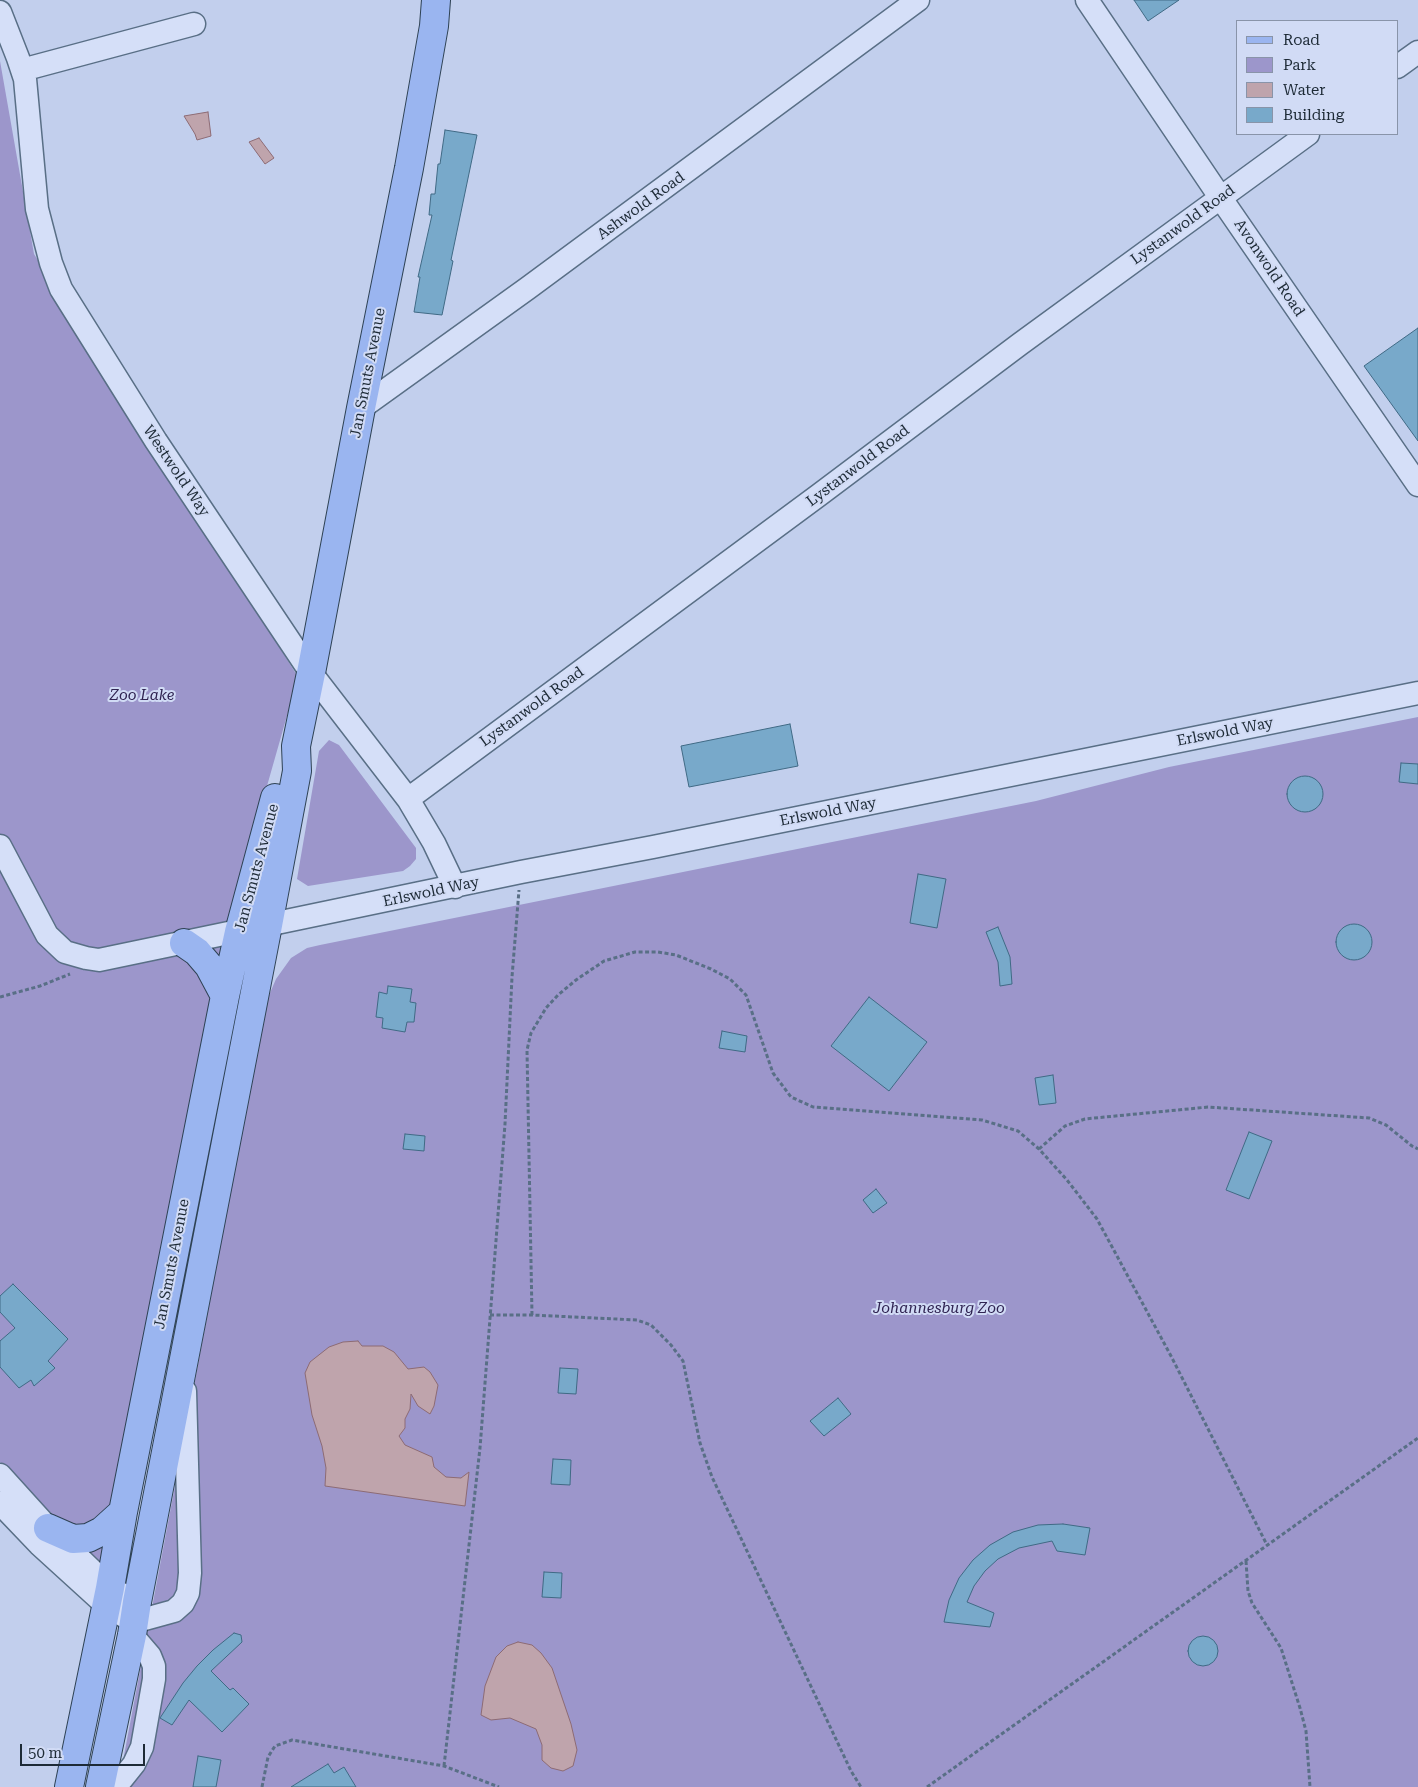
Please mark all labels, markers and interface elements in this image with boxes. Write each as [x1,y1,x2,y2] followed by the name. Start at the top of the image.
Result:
[1236,20,1398,135] legend
[1283,31,1320,49] text: Road
[1283,56,1316,74] text: Park
[1283,81,1325,99] text: Water
[1283,106,1344,124] text: Building
[594,168,688,244] street label: Ashwold Road
[1127,181,1239,269] street label: Lystanwold Road
[1230,216,1308,320] street label: Avonwold Road
[347,306,389,440] street label: Jan Smuts Avenue
[803,421,913,511] street label: Lystanwold Road
[139,422,213,520] street label: Westwold Way
[476,663,588,751] street label: Lystanwold Road
[110,687,174,705] park label: Zoo Lake
[1175,714,1275,750] street label: Erlswold Way
[778,794,878,830] street label: Erlswold Way
[231,802,283,934] street label: Jan Smuts Avenue
[381,873,481,911] street label: Erlswold Way
[151,1197,193,1331] street label: Jan Smuts Avenue
[873,1300,1005,1318] park label: Johannesburg Zoo
[22,1734,148,1766] scale bar
[28,1744,62,1762] text: 50 m

